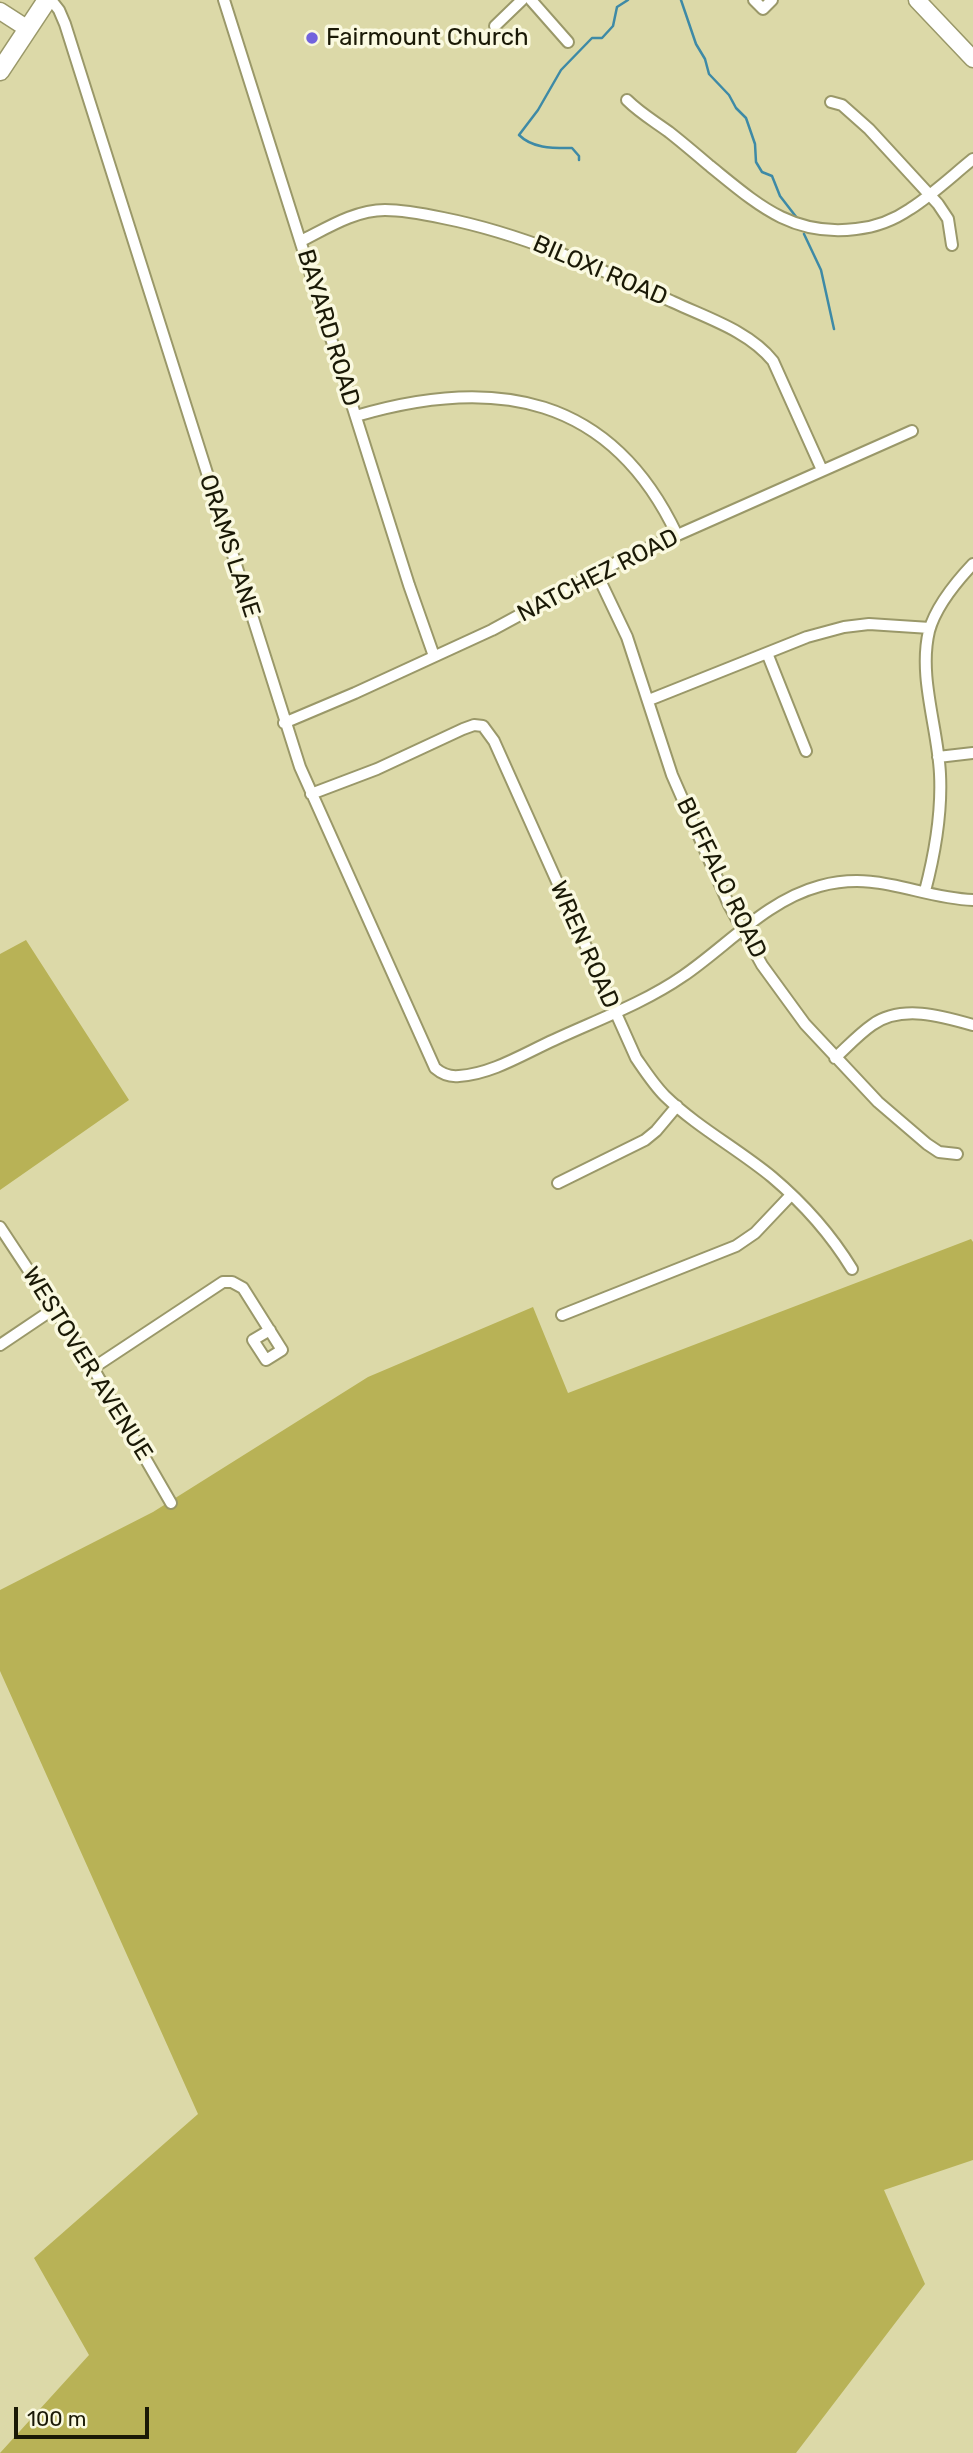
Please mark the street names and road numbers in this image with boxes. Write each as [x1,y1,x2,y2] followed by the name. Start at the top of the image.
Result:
[528,230,672,312] street label: BILOXI ROAD
[290,246,366,410] street label: BAYARD ROAD
[192,471,266,621] street label: ORAMS LANE
[513,523,683,629] street label: NATCHEZ ROAD
[670,793,772,963] street label: BUFFALO ROAD
[543,877,625,1013] street label: WREN ROAD
[16,1262,158,1466] street label: WESTOVER AVENUE

